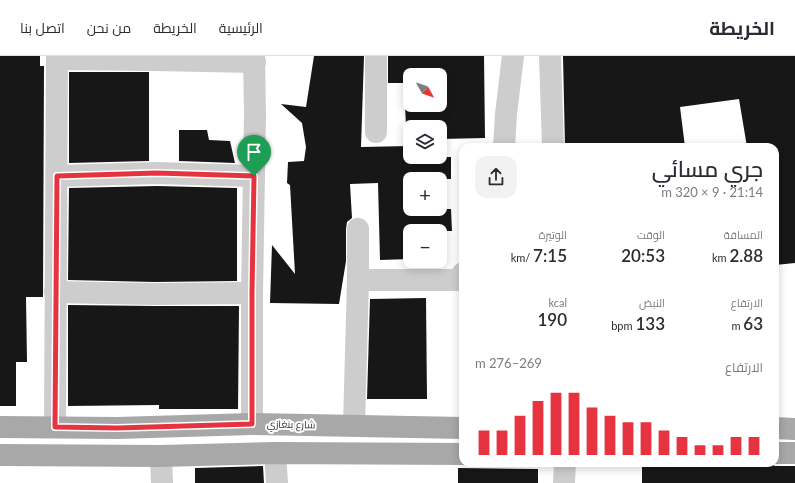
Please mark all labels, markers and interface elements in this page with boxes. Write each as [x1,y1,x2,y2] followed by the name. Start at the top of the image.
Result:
[709,16,775,39] text: الخريطة
[20,19,65,36] text: اتصل بنا
[87,19,131,36] text: من نحن
[153,19,197,36] text: الخريطة
[219,19,263,36] text: الرئيسية
[403,68,447,112] north arrow
[403,68,447,268] map controls
[403,120,447,164] button: layers
[237,135,271,176] pin
[243,141,265,163] icon: arrive
[652,155,763,182] text: جري مسائي
[475,156,517,198] button: share
[403,172,447,216] button: +
[661,184,763,200] text: 21:14 · 9 × 320 m
[403,224,447,268] button: −
[539,228,567,241] text: الوتيرة
[637,228,665,241] text: الوقت
[724,228,763,241] text: المسافة
[533,245,567,266] text: 7:15
[621,245,665,266] text: 20:53
[729,245,763,266] text: 2.88
[511,251,533,264] text: /km
[712,251,729,264] text: km
[548,296,567,309] text: kcal
[639,296,665,309] text: النبض
[731,296,763,309] text: الارتفاع
[537,309,567,330] text: 190
[635,313,665,334] text: 133
[743,313,763,334] text: 63
[611,319,635,332] text: bpm
[731,319,743,332] text: m
[475,355,542,371] text: 269–276 m
[725,359,763,375] text: الارتفاع
[267,418,315,432] street label: شارع بنغازي

